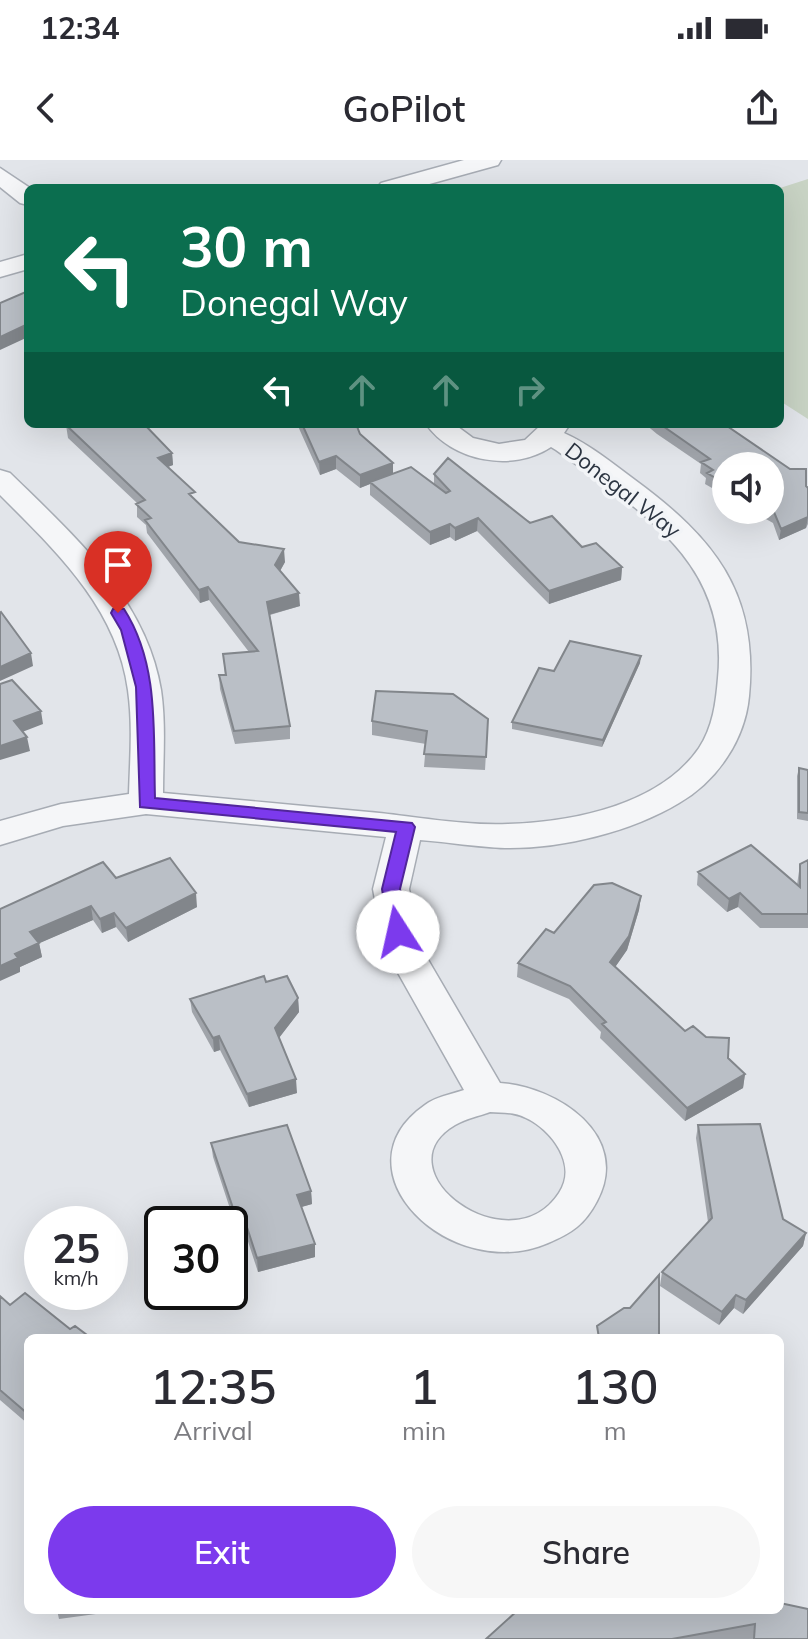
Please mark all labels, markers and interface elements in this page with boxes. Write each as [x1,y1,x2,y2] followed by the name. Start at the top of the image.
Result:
[40,9,119,47] text: 12:34
[24,86,68,130] icon: back
[343,86,465,131] text: GoPilot
[740,86,784,130] icon: share
[180,211,313,281] text: 30 m
[48,216,152,320] icon: left
[180,280,408,325] text: Donegal Way
[256,368,300,412] icon: left
[340,368,384,412] icon: ahead
[424,368,468,412] icon: ahead
[508,368,552,412] icon: right
[560,436,687,544] street label: Donegal Way
[712,452,784,524] map controls
[712,452,784,524] button: sound
[84,531,152,613] pin
[96,543,140,587] icon: arrive
[356,890,440,974] position arrow
[144,1206,248,1310] speed limit sign: 30
[52,1223,100,1273] text: 25
[53,1265,99,1290] text: km/h
[150,1356,276,1416] text: 12:35
[410,1356,438,1416] text: 1
[572,1356,658,1416] text: 130
[173,1414,253,1447] text: Arrival
[402,1414,446,1447] text: min
[604,1414,627,1447] text: m
[48,1506,396,1598] button: Exit
[412,1506,760,1598] button: Share

